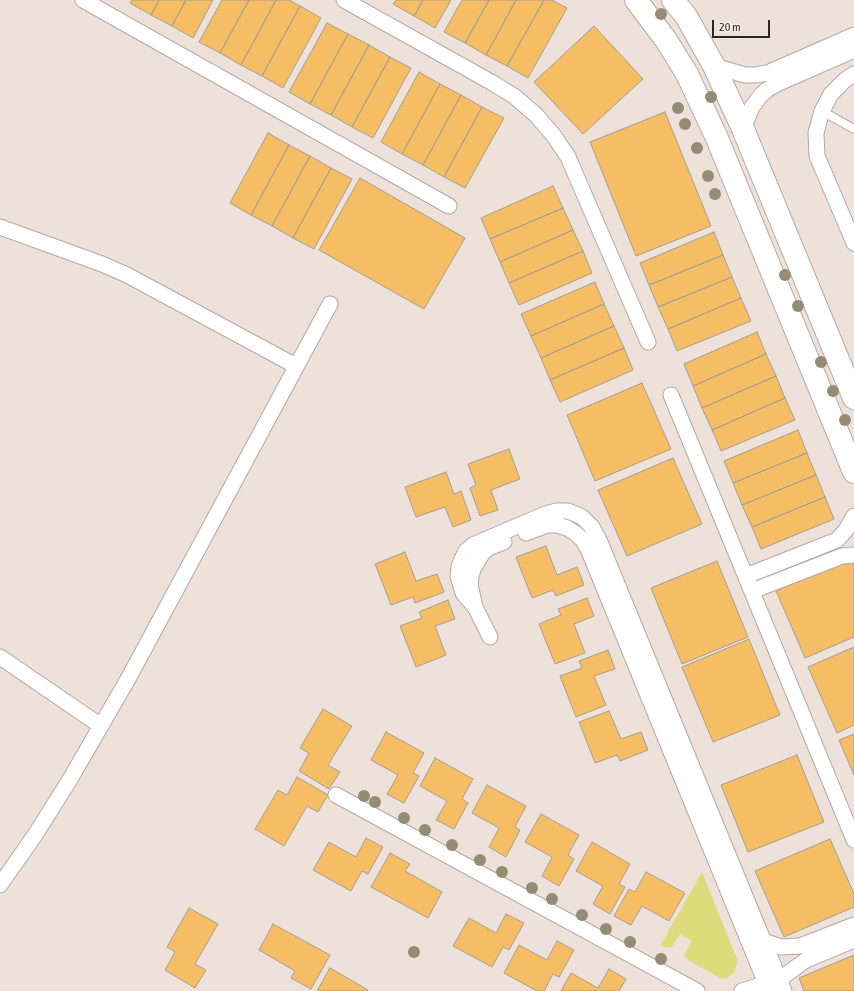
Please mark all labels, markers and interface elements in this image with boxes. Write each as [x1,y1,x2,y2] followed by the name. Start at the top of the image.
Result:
[714,12,772,38] scale bar
[719,20,741,34] text: 20 m

